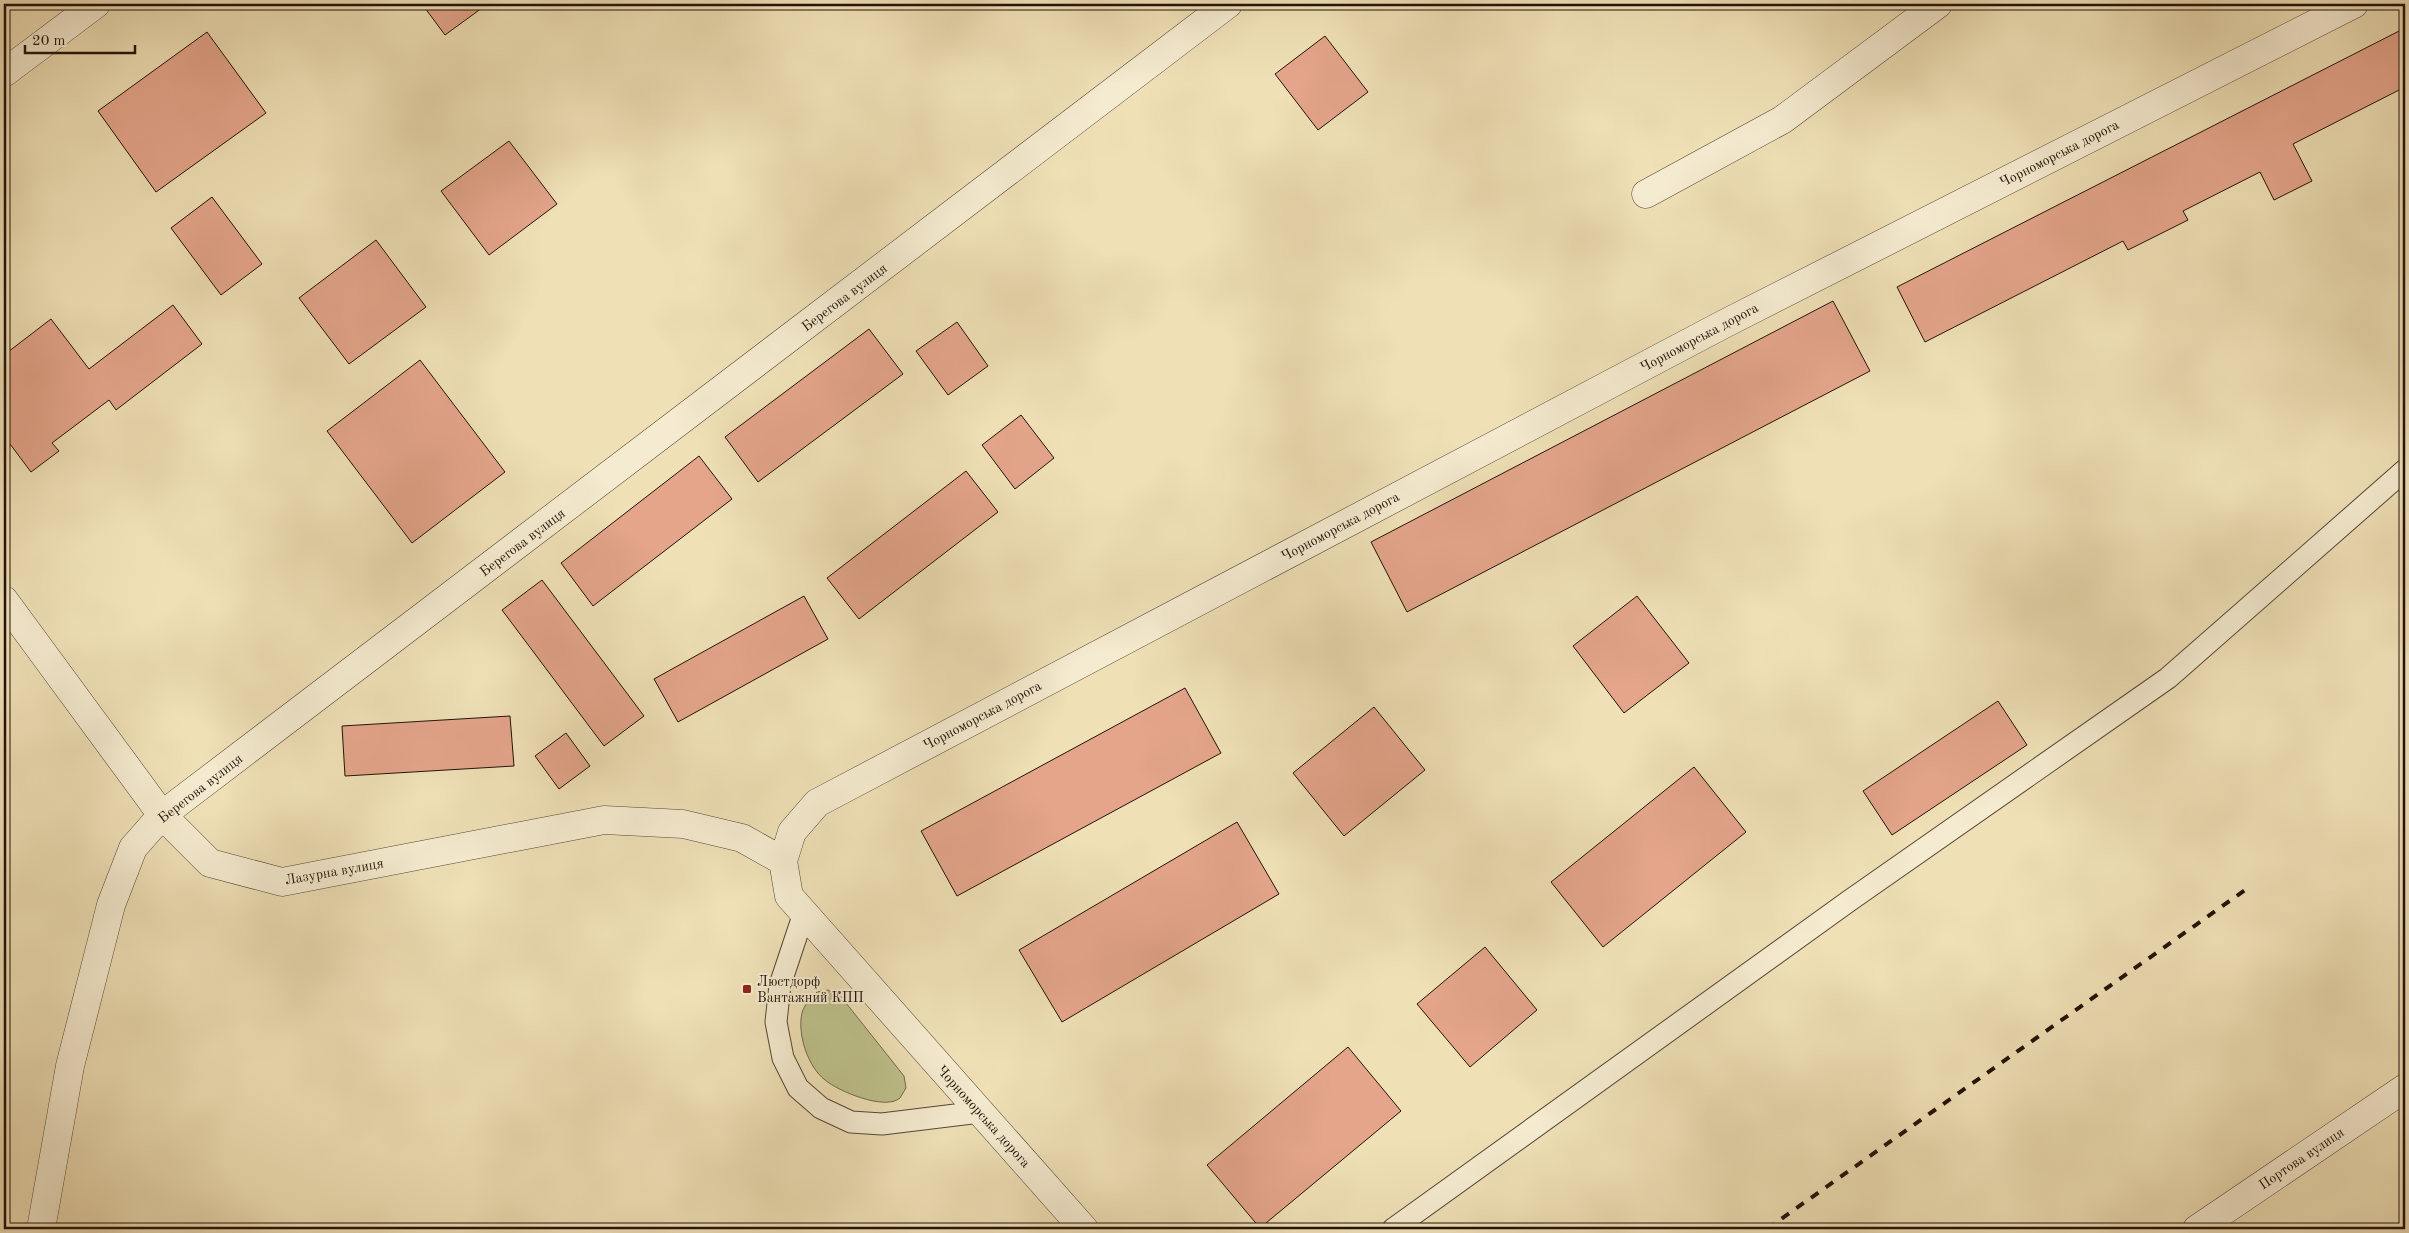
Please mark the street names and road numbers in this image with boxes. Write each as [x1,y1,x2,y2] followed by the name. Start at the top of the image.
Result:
[1998,118,2121,190] street label: Чорноморська дорога
[799,261,890,334] street label: Берегова вулиця
[1638,301,1761,375] street label: Чорноморська дорога
[1279,490,1402,564] street label: Чорноморська дорога
[477,506,568,579] street label: Берегова вулиця
[921,679,1044,753] street label: Чорноморська дорога
[156,752,245,826] street label: Берегова вулиця
[284,856,385,888] street label: Лазурна вулиця
[934,1063,1033,1170] street label: Чорноморська дорога
[2257,1125,2347,1192] street label: Портова вулиця

